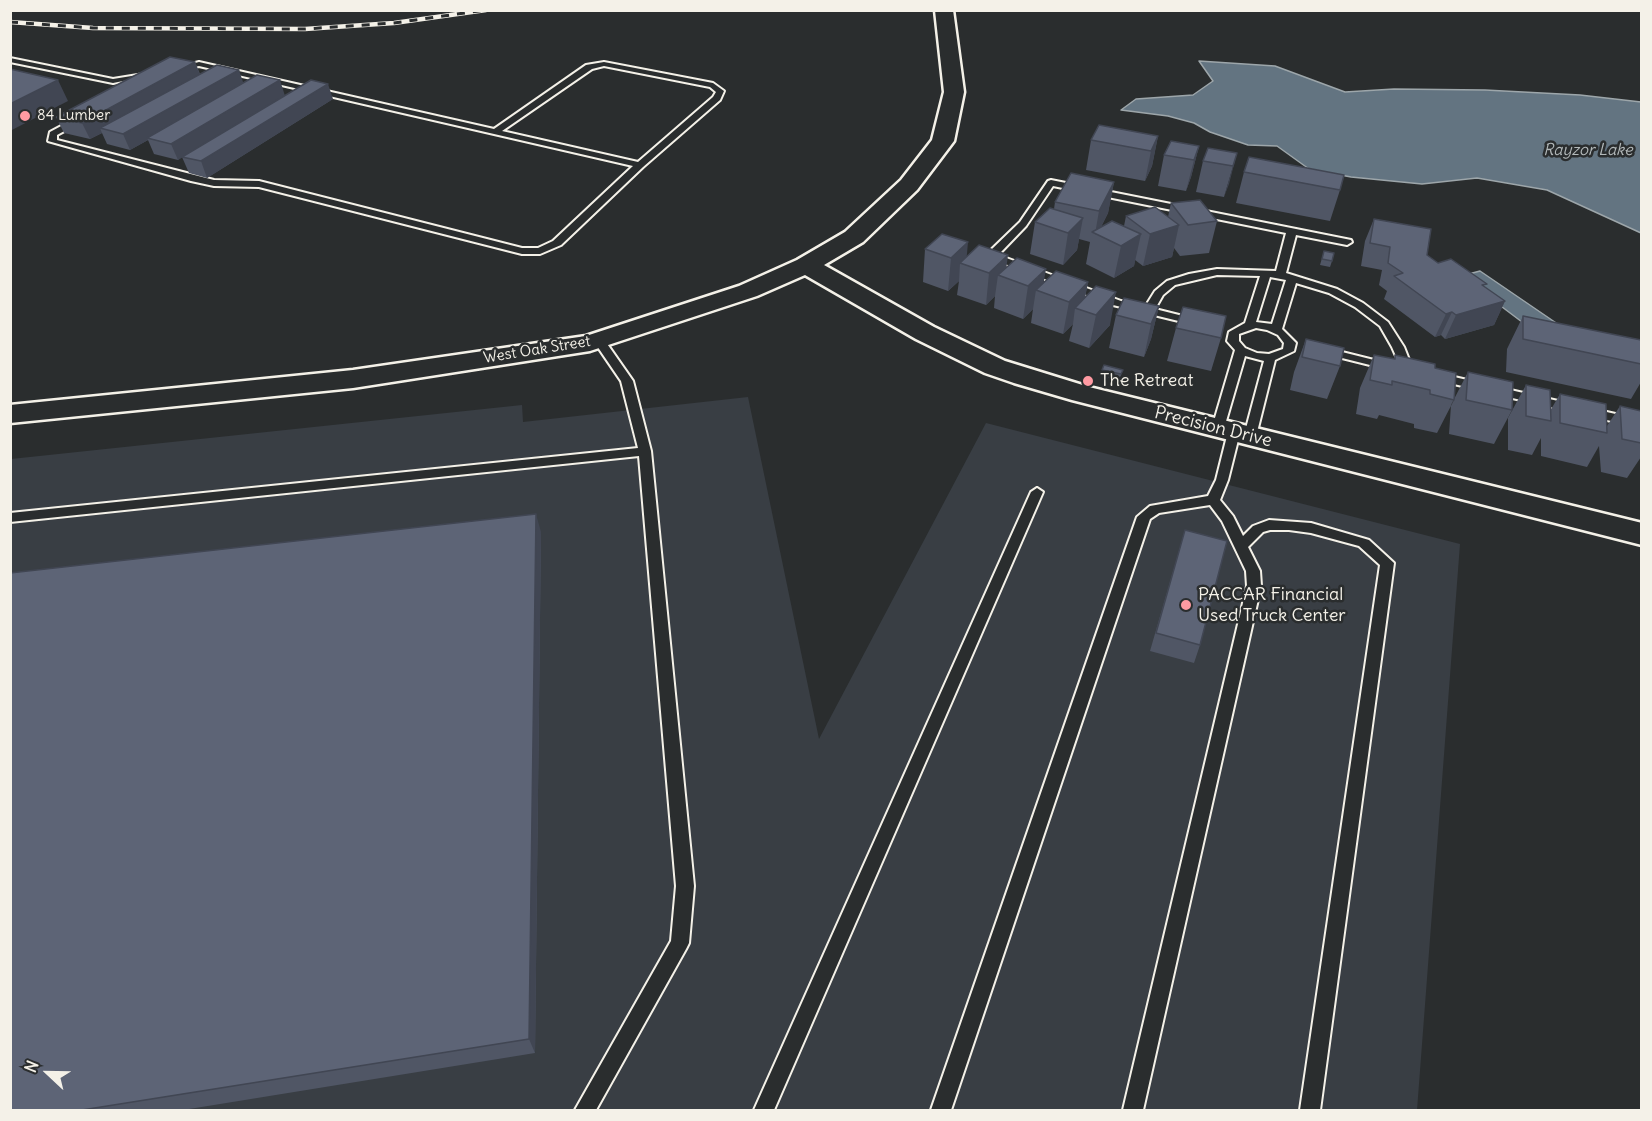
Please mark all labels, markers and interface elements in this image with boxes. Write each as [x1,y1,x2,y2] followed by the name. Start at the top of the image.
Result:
[37,107,110,125] place label: 84 Lumber
[18,109,32,123] marker: 84 Lumber
[1543,140,1633,160] water label: Rayzor Lake
[482,333,592,367] street label: West Oak Street
[1100,370,1193,392] place label: The Retreat
[1081,374,1095,388] marker: The Retreat
[1152,402,1274,452] street label: Precision Drive
[1198,584,1346,626] place label: PACCAR Financial Used Truck Center
[1179,598,1193,612] marker: PACCAR Financial Used Truck Center
[18,1043,78,1103] north arrow
[20,1057,43,1075] text: N

